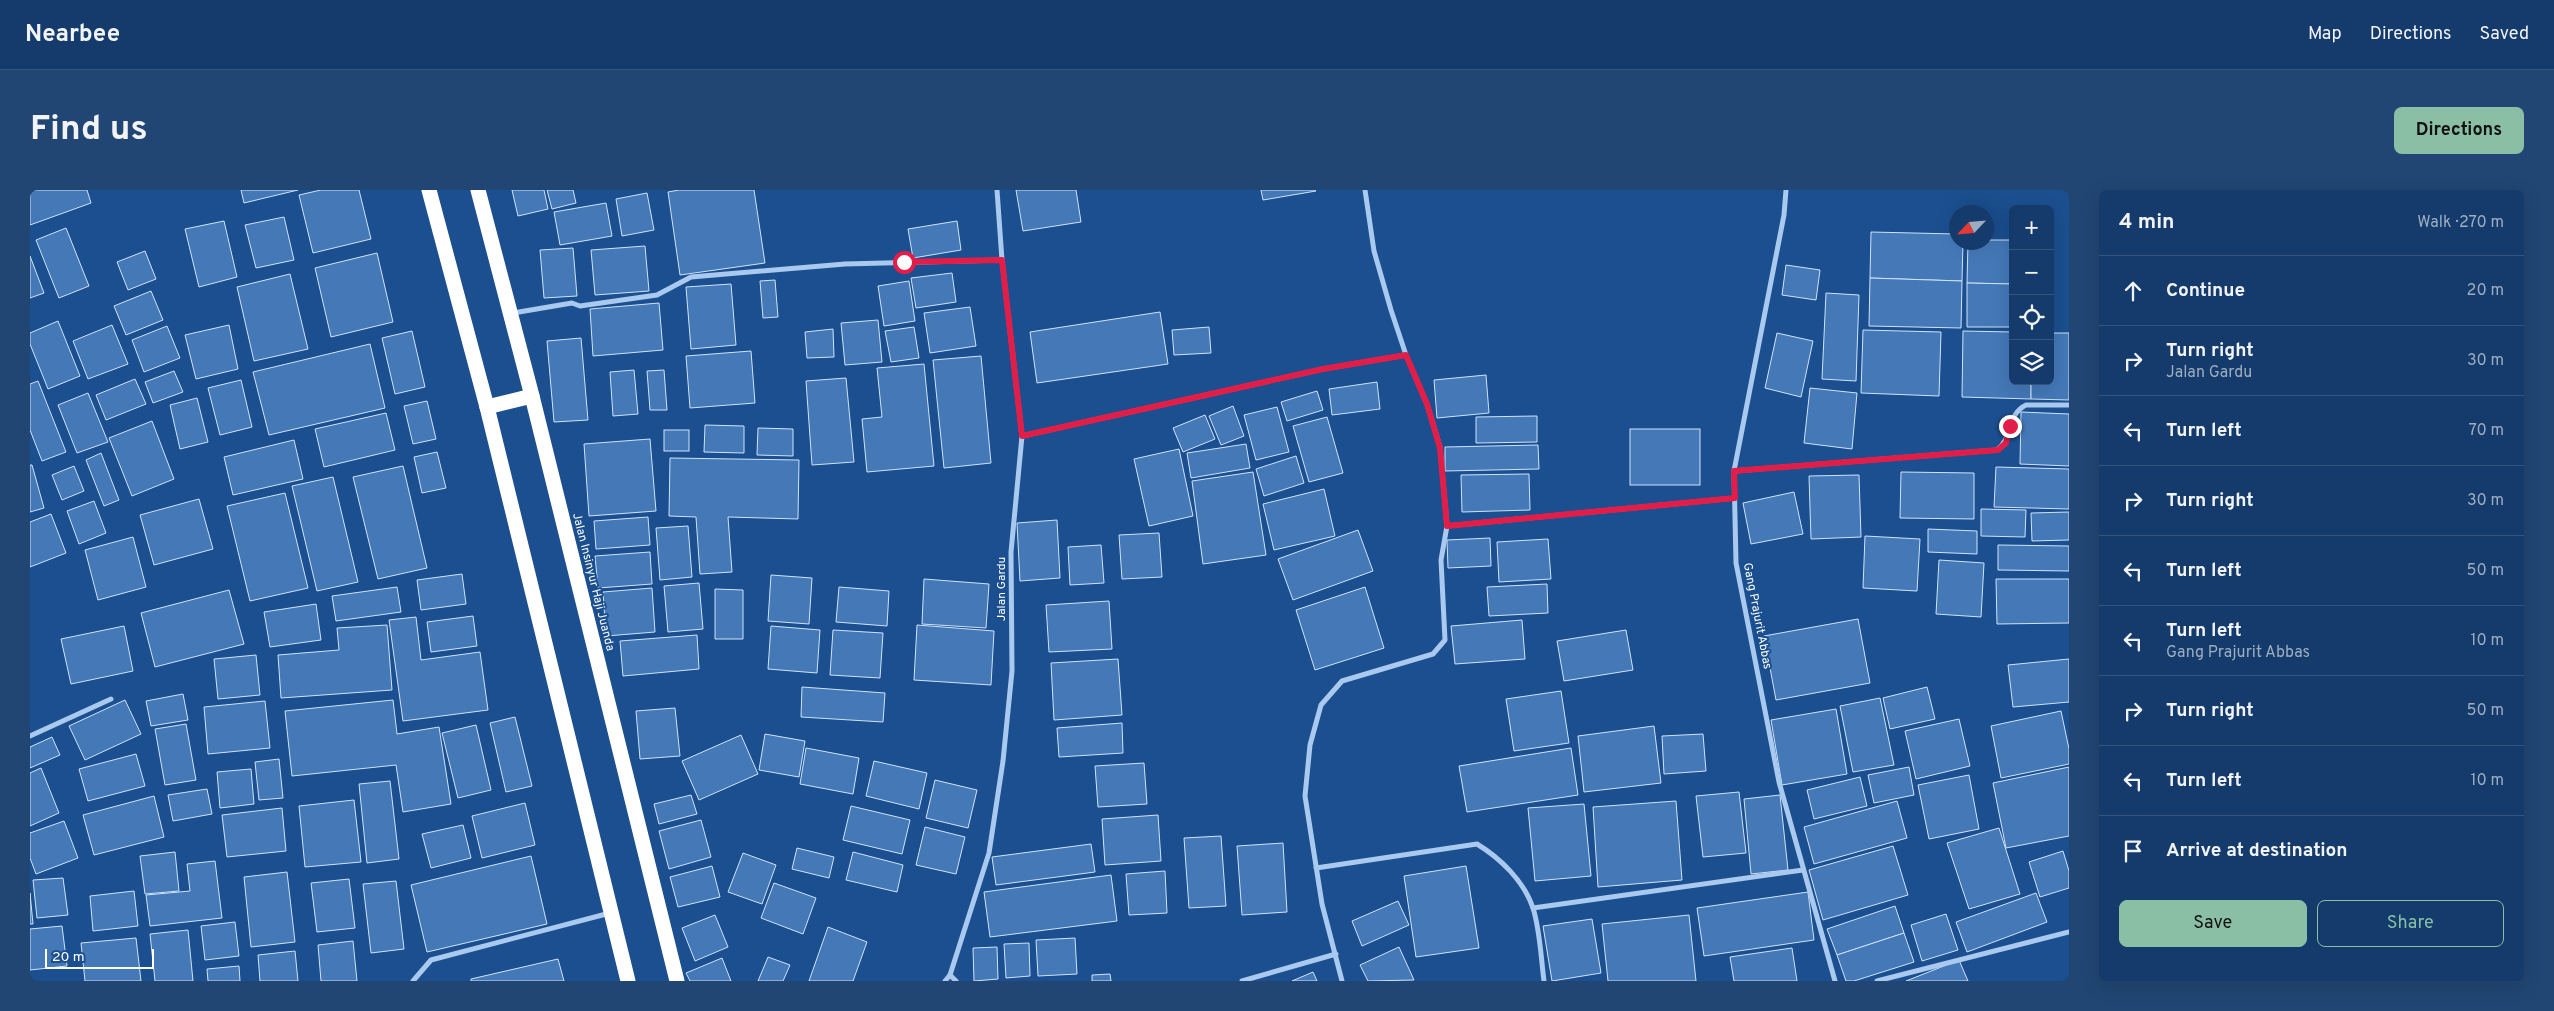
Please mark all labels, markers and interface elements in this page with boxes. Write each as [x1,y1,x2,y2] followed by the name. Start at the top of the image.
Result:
[25,20,120,50] text: Nearbee
[2308,23,2342,46] text: Map
[2370,23,2452,46] text: Directions
[2480,23,2529,46] text: Saved
[2394,107,2524,154] button: Directions
[30,108,148,152] text: Find us
[1949,205,1994,250] north arrow
[2009,205,2054,385] map controls
[2009,205,2054,250] button: +
[2119,209,2175,236] text: 4 min
[2417,213,2504,233] text: Walk · 270 m
[2009,250,2054,295] button: −
[893,251,916,274] route start
[2119,277,2147,305] icon: ahead
[2166,279,2245,303] text: Continue
[2467,281,2504,301] text: 20 m
[2009,295,2054,340] button: locate
[2166,339,2254,363] text: Turn right
[2009,340,2054,385] button: layers
[2119,347,2147,375] icon: right
[2467,351,2504,371] text: 30 m
[2166,363,2252,383] text: Jalan Gardu
[1999,415,2022,438] route end
[2119,417,2147,445] icon: left
[2166,419,2242,443] text: Turn left
[2469,421,2504,441] text: 70 m
[2119,487,2147,515] icon: right
[2166,489,2254,513] text: Turn right
[2467,491,2504,511] text: 30 m
[568,511,618,653] street label: Jalan Insinyur Haji Juanda
[994,557,1010,621] street label: Jalan Gardu
[2119,557,2147,585] icon: left
[2166,559,2242,583] text: Turn left
[1739,561,1775,671] street label: Gang Prajurit Abbas
[2467,561,2504,581] text: 50 m
[2166,619,2242,643] text: Turn left
[2119,627,2147,655] icon: left
[2470,631,2504,651] text: 10 m
[2166,643,2310,663] text: Gang Prajurit Abbas
[2119,697,2147,725] icon: right
[2166,699,2254,723] text: Turn right
[2467,701,2504,721] text: 50 m
[2119,767,2147,795] icon: left
[2166,769,2242,793] text: Turn left
[2470,771,2504,791] text: 10 m
[2119,837,2147,865] icon: arrive
[2166,839,2347,863] text: Arrive at destination
[2119,900,2307,947] button: Save
[2317,900,2504,947] button: Share
[45,946,154,969] scale bar
[52,949,85,966] text: 20 m

